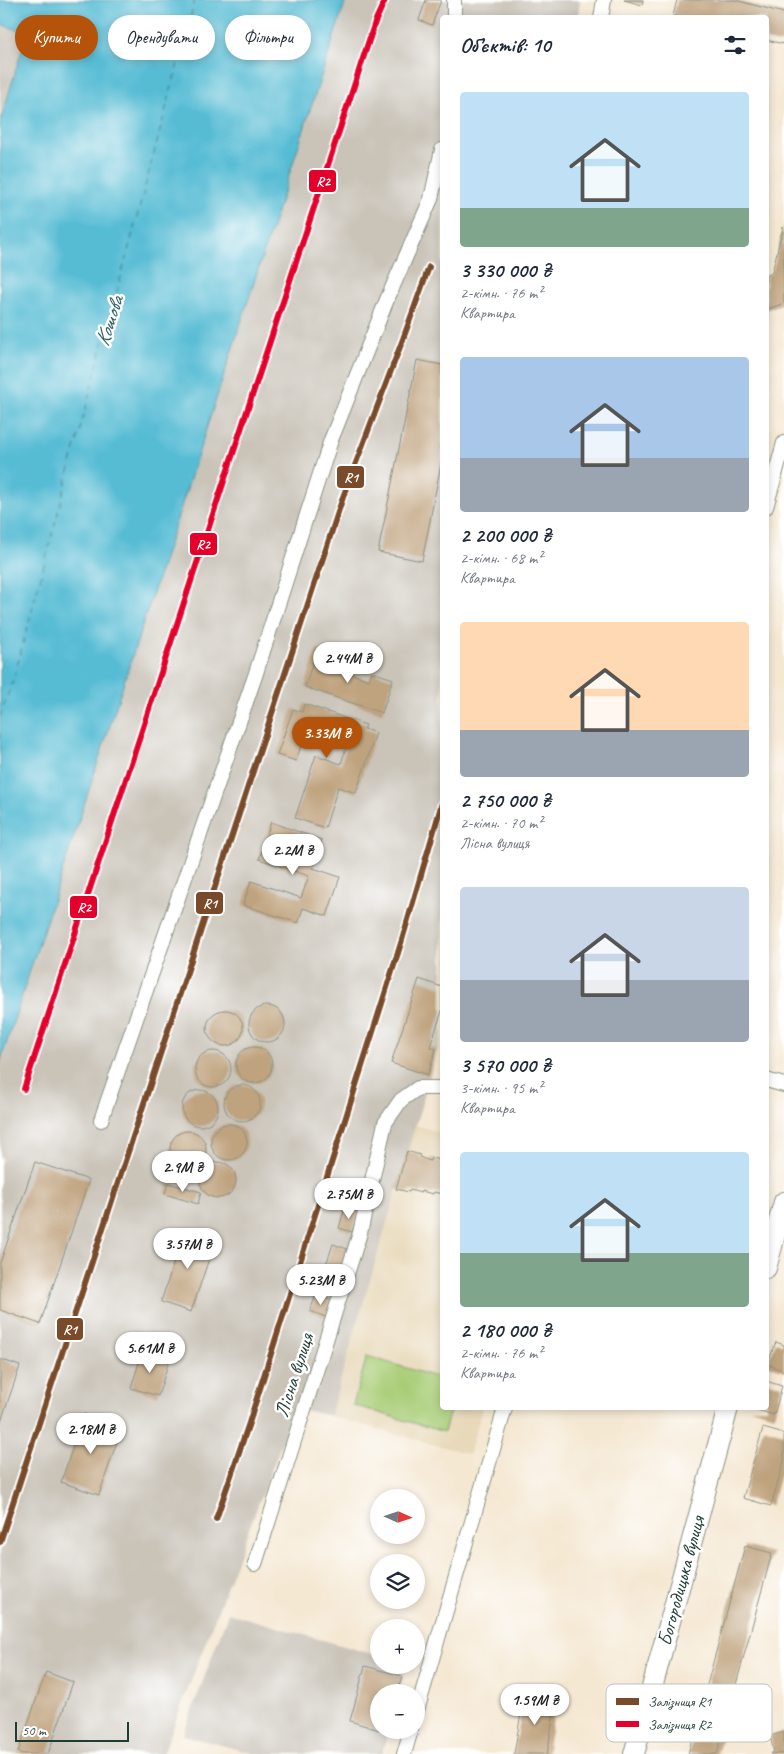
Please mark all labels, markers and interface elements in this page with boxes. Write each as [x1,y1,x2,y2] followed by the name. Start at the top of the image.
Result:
[15,15,98,60] chip: Купити
[108,15,215,60] chip: Орендувати
[225,15,311,60] chip: Фільтри
[721,31,749,59] icon: filters
[460,32,550,58] text: Об’єктів: 10
[560,125,650,215] icon: home
[308,169,337,193] line badge: R2
[316,173,332,190] text: R2
[460,257,551,283] text: 3 330 000 ₴
[460,283,542,303] text: 2-кімн. · 76 m²
[89,291,130,349] water label: Кошова
[460,303,515,323] text: Квартира
[560,390,650,480] icon: home
[336,465,365,489] line badge: R1
[344,469,360,486] text: R1
[460,522,551,548] text: 2 200 000 ₴
[189,532,218,556] line badge: R2
[196,536,212,553] text: R2
[460,548,542,568] text: 2-кімн. · 68 m²
[460,568,515,588] text: Квартира
[302,642,394,684] pin: 2.44M ₴
[324,648,372,668] text: 2.44M ₴
[560,655,650,745] icon: home
[281,716,373,759] pin: 3.33M ₴
[303,723,351,743] text: 3.33M ₴
[460,787,551,813] text: 2 750 000 ₴
[460,813,542,833] text: 2-кімн. · 70 m²
[460,833,529,853] text: Лісна вулиця
[252,834,334,876] pin: 2.2M ₴
[273,840,313,860] text: 2.2M ₴
[195,891,224,915] line badge: R1
[69,895,98,919] line badge: R2
[203,895,219,912] text: R1
[77,899,93,916] text: R2
[560,920,650,1010] icon: home
[460,1052,551,1078] text: 3 570 000 ₴
[460,1078,542,1098] text: 3-кімн. · 95 m²
[460,1098,515,1118] text: Квартира
[142,1150,224,1193] pin: 2.9M ₴
[163,1157,203,1177] text: 2.9M ₴
[303,1178,395,1220] pin: 2.75M ₴
[325,1184,373,1204] text: 2.75M ₴
[560,1185,650,1275] icon: home
[142,1228,234,1270] pin: 3.57M ₴
[164,1234,212,1254] text: 3.57M ₴
[275,1264,367,1306] pin: 5.23M ₴
[297,1270,345,1290] text: 5.23M ₴
[56,1317,84,1341] line badge: R1
[460,1317,551,1343] text: 2 180 000 ₴
[63,1321,79,1338] text: R1
[269,1329,319,1420] street label: Лісна вулиця
[104,1332,196,1374] pin: 5.61M ₴
[126,1338,174,1358] text: 5.61M ₴
[460,1343,542,1363] text: 2-кімн. · 76 m²
[460,1363,515,1383] text: Квартира
[45,1412,137,1455] pin: 2.18M ₴
[67,1419,115,1439] text: 2.18M ₴
[370,1489,425,1544] north arrow
[370,1489,425,1739] map controls
[652,1512,711,1648] street label: Богородицька вулиця
[370,1554,425,1609] button: layers
[370,1619,425,1674] button: +
[370,1684,425,1739] button: −
[489,1684,581,1726] pin: 1.59M ₴
[606,1684,772,1742] legend
[511,1690,559,1710] text: 1.59M ₴
[648,1693,712,1710] text: Залізниця R1
[648,1716,713,1733] text: Залізниця R2
[15,1719,129,1742] scale bar
[22,1722,46,1739] text: 50 m

